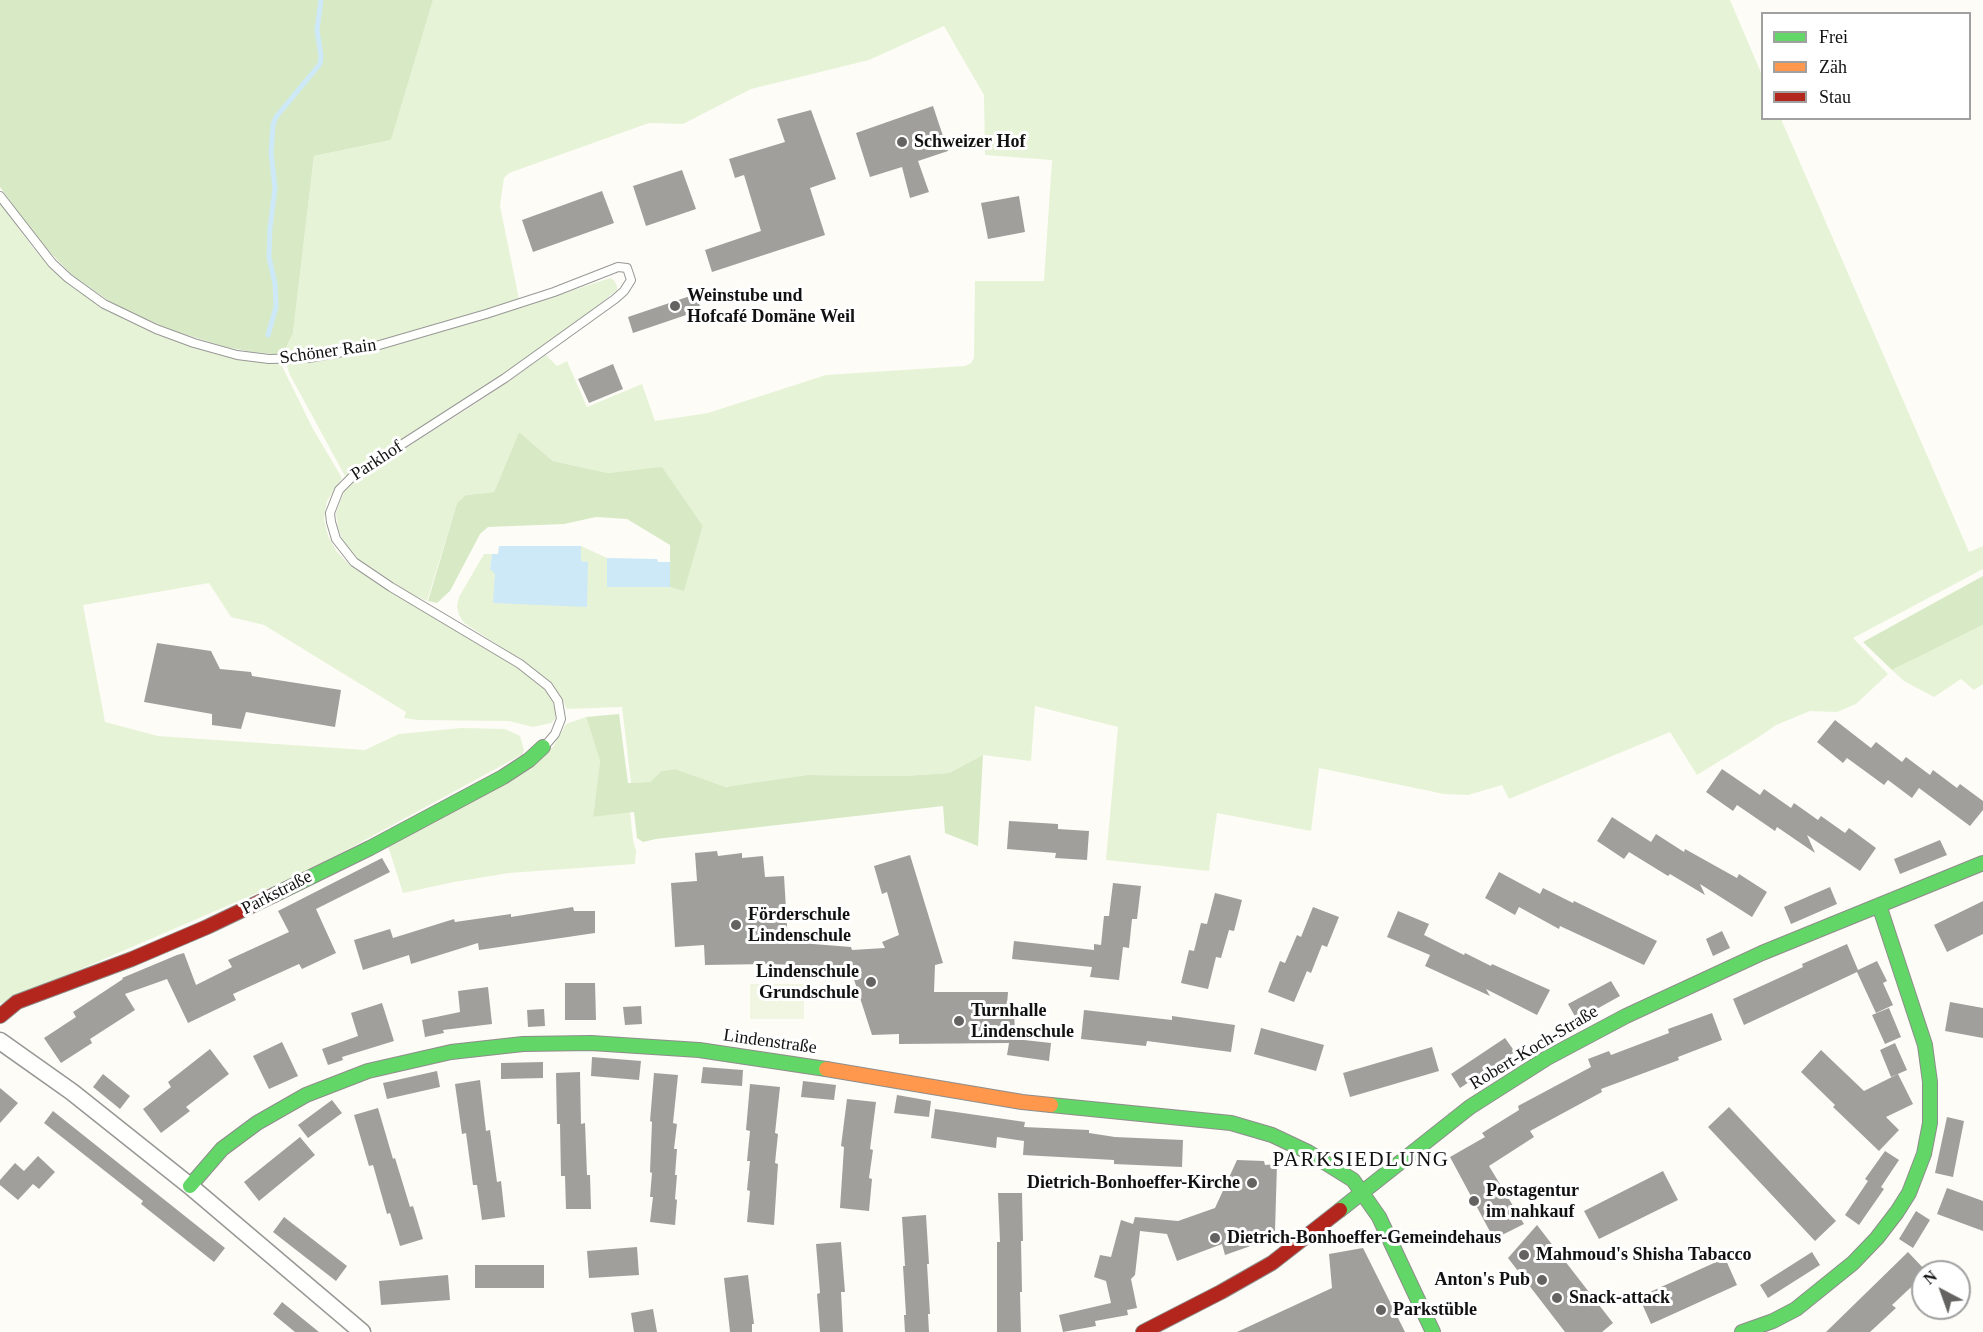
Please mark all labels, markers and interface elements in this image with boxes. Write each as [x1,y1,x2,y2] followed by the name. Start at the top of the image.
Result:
[1761,12,1971,120] legend
[1819,27,1848,47] text: Frei
[1819,57,1847,77] text: Zäh
[1819,87,1851,107] text: Stau
[914,131,1025,153] place label: Schweizer Hof
[895,135,909,149] marker: Schweizer Hof
[687,285,855,328] place label: Weinstube und Hofcafé Domäne Weil
[668,299,682,313] marker: Weinstube und Hofcafé Domäne Weil
[278,335,378,369] street label: Schöner Rain
[347,436,407,486] street label: Parkhof
[238,866,316,920] street label: Parkstraße
[748,904,851,946] place label: Förderschule Lindenschule
[729,918,743,932] marker: Förderschule Lindenschule
[756,961,859,1004] place label: Lindenschule Grundschule
[864,975,878,989] marker: Lindenschule Grundschule
[971,1000,1074,1042] place label: Turnhalle Lindenschule
[1466,1001,1602,1095] street label: Robert-Koch-Straße
[952,1014,966,1028] marker: Turnhalle Lindenschule
[722,1025,818,1059] street label: Lindenstraße
[1272,1147,1450,1173] district label: PARKSIEDLUNG
[1027,1172,1240,1194] place label: Dietrich-Bonhoeffer-Kirche
[1245,1176,1259,1190] marker: Dietrich-Bonhoeffer-Kirche
[1486,1180,1579,1222] place label: Postagentur im nahkauf
[1467,1194,1481,1208] marker: Postagentur im nahkauf
[1227,1227,1501,1249] place label: Dietrich-Bonhoeffer-Gemeindehaus
[1208,1231,1222,1245] marker: Dietrich-Bonhoeffer-Gemeindehaus
[1536,1244,1751,1266] place label: Mahmoud's Shisha Tabacco
[1517,1248,1531,1262] marker: Mahmoud's Shisha Tabacco
[1911,1260,1971,1320] north arrow
[1920,1267,1940,1288] text: N
[1434,1269,1530,1291] place label: Anton's Pub
[1535,1273,1549,1287] marker: Anton's Pub
[1569,1287,1670,1309] place label: Snack-attack
[1550,1291,1564,1305] marker: Snack-attack
[1393,1299,1477,1321] place label: Parkstüble
[1374,1303,1388,1317] marker: Parkstüble

